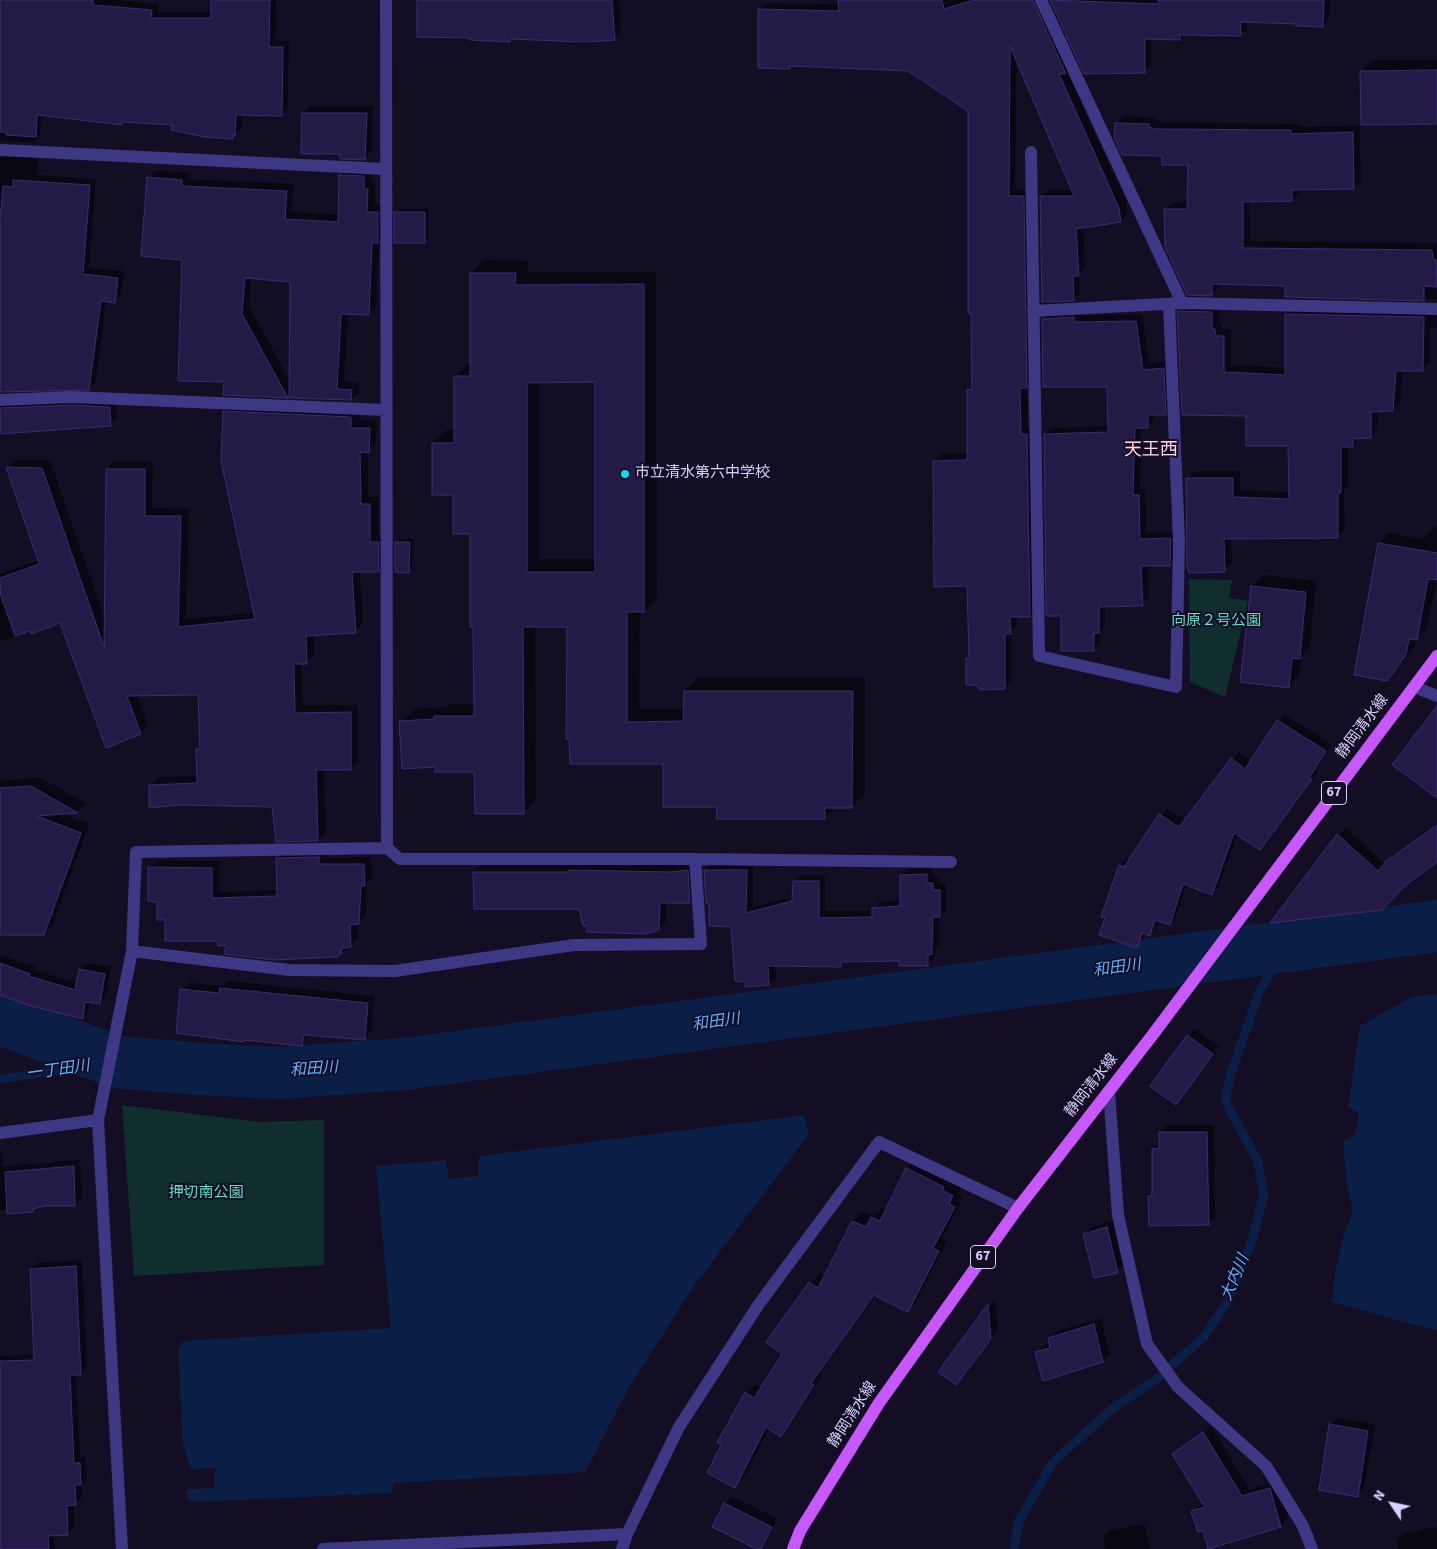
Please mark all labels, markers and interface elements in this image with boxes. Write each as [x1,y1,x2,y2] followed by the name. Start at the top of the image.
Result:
[1124,440,1178,462] district label: 天王西
[635,465,770,483] place label: 市立清水第六中学校
[619,468,631,480] marker: 市立清水第六中学校
[1171,613,1261,631] park label: 向原２号公園
[1333,692,1393,762] street label: 静岡清水線
[1322,781,1346,804] road number: 67
[1092,956,1142,982] water label: 和田川
[691,1010,741,1036] water label: 和田川
[1062,1051,1122,1121] street label: 静岡清水線
[25,1057,91,1085] water label: 一丁田川
[289,1059,339,1081] water label: 和田川
[169,1185,243,1203] park label: 押切南公園
[970,1246,996,1268] road number: 67
[1218,1252,1254,1304] water label: 大内川
[825,1379,881,1451] street label: 静岡清水線
[1367,1479,1417,1529] north arrow
[1369,1486,1390,1505] text: N

